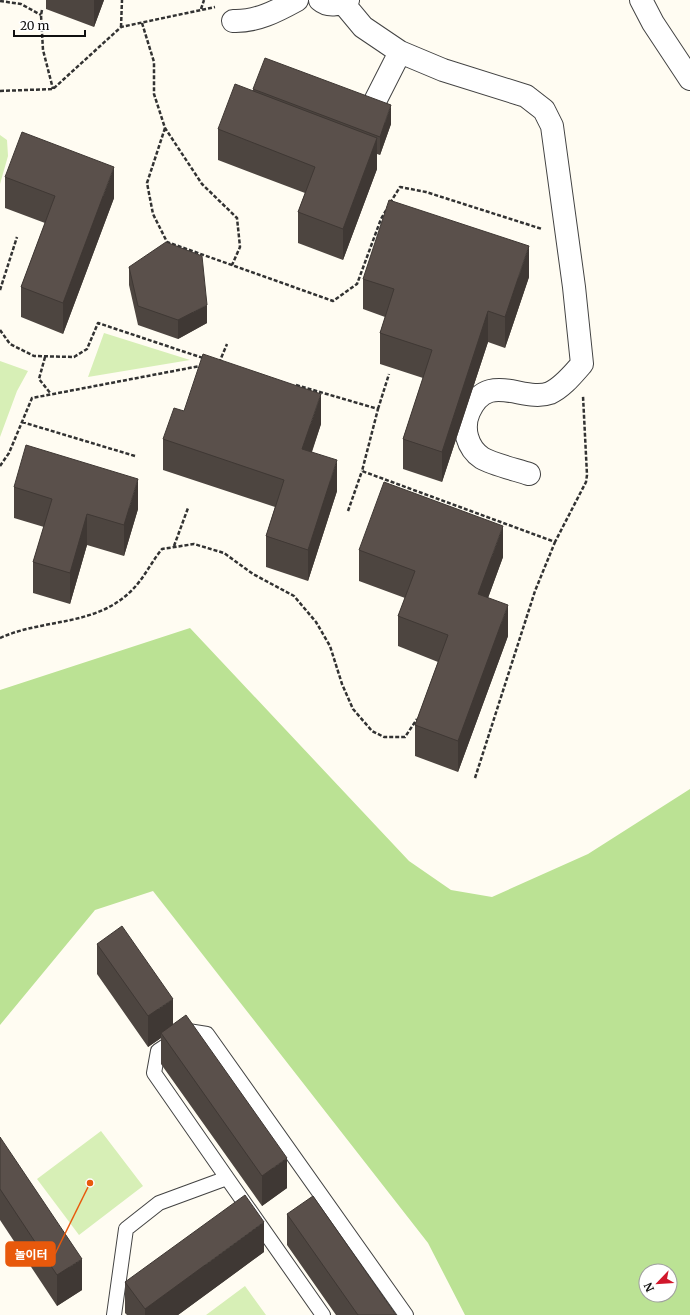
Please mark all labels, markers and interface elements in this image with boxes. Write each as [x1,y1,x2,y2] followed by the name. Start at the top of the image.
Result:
[14,12,85,38] scale bar
[20,18,49,33] text: 20 m
[6,1242,55,1266] callout: 놀이터
[14,1247,48,1262] text: 놀이터
[638,1263,678,1303] north arrow
[641,1280,657,1294] text: N

